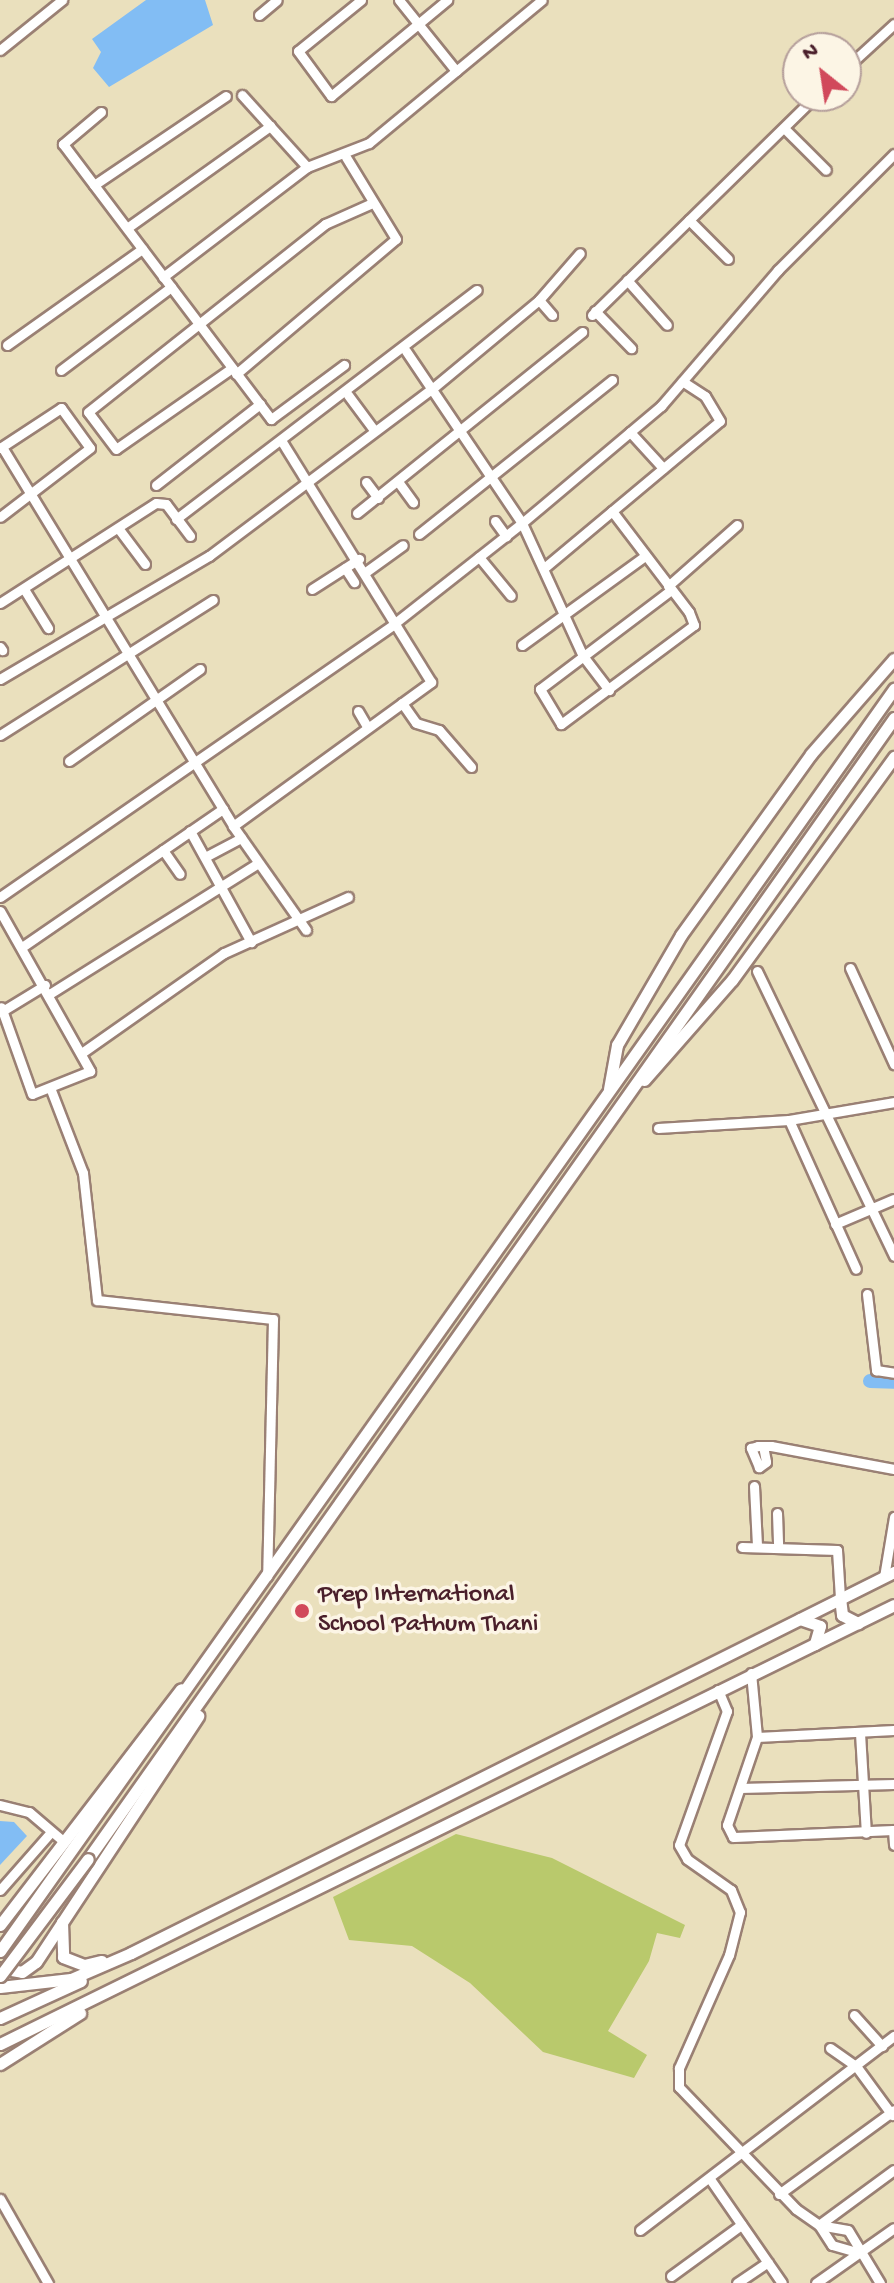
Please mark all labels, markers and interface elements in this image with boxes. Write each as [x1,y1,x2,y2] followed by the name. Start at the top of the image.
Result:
[782,32,862,112] north arrow
[798,38,824,68] text: N
[318,1580,538,1642] place label: Prep International School Pathum Thani
[293,1602,311,1620] marker: Prep International School Pathum Thani

